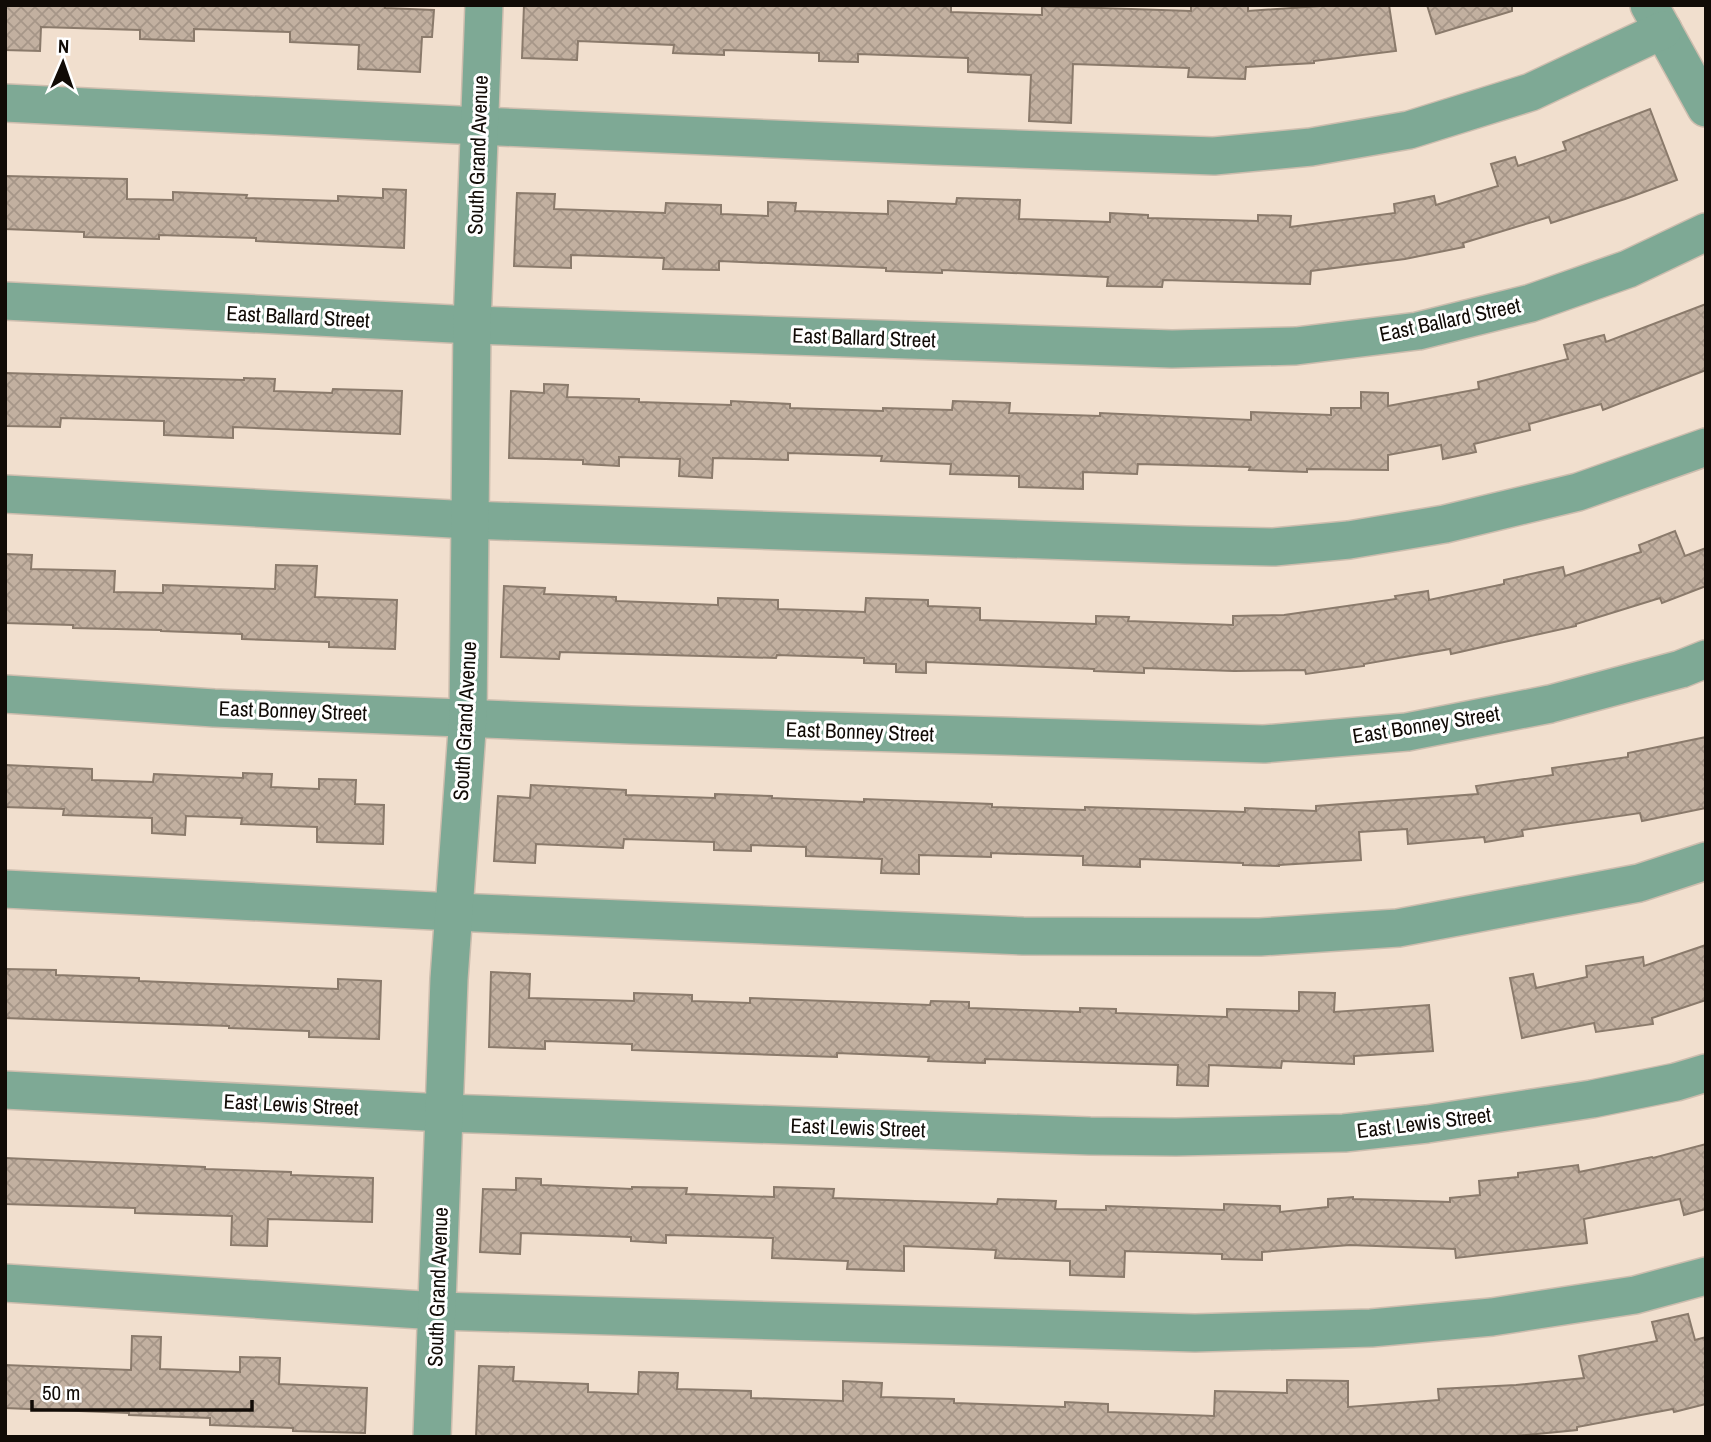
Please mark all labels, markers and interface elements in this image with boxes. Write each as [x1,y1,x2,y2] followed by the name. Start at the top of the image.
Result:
[28,28,98,98] north arrow
[58,33,70,59] text: N
[460,75,495,235] street label: South Grand Avenue
[1377,290,1523,349] street label: East Ballard Street
[226,298,371,335] street label: East Ballard Street
[792,321,936,355] street label: East Ballard Street
[446,641,483,801] street label: South Grand Avenue
[218,693,368,728] street label: East Bonney Street
[1350,699,1502,750] street label: East Bonney Street
[785,714,935,749] street label: East Bonney Street
[223,1086,359,1123] street label: East Lewis Street
[1355,1100,1493,1145] street label: East Lewis Street
[790,1111,926,1144] street label: East Lewis Street
[420,1207,455,1367] street label: South Grand Avenue
[32,1368,252,1412] scale bar
[42,1378,80,1407] text: 50 m

